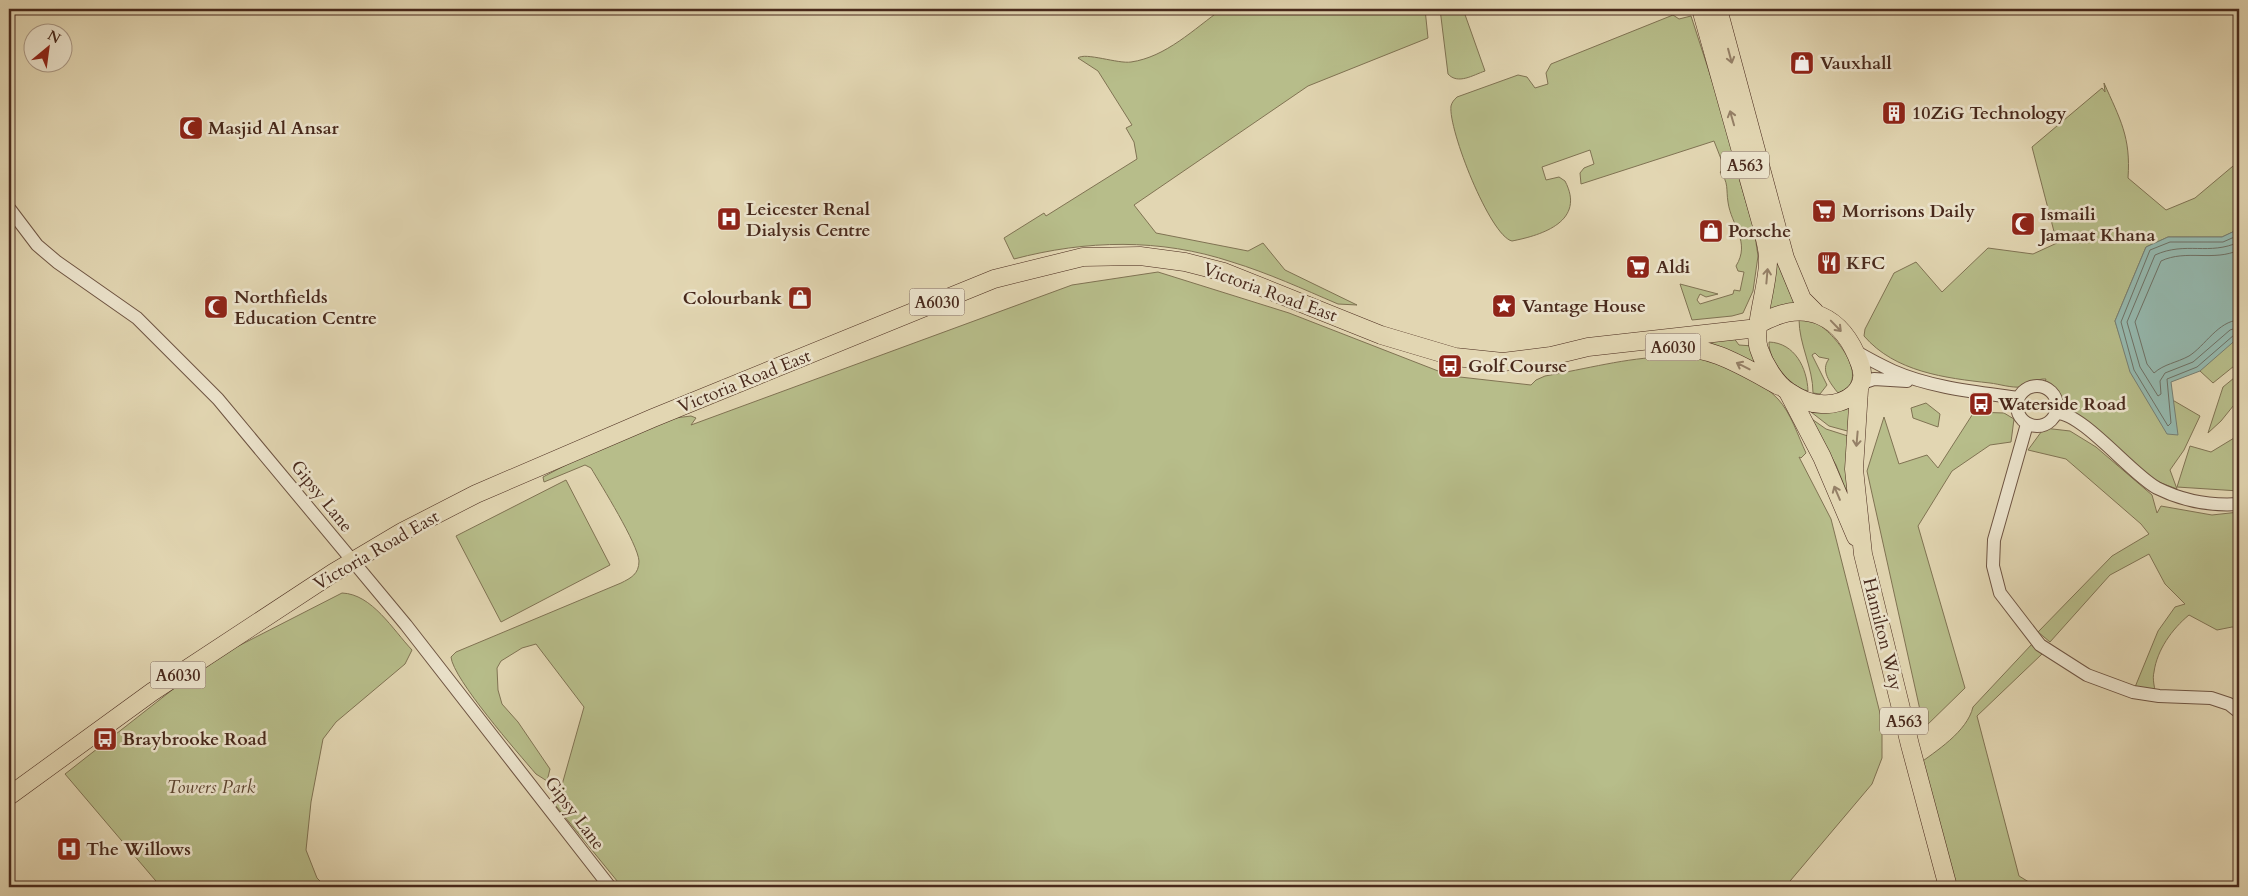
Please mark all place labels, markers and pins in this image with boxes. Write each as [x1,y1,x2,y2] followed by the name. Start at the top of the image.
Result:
[1789,50,1815,76] shop icon: Vauxhall
[1820,51,1892,76] place label: Vauxhall
[1881,100,1907,126] building icon: 10ZiG Technology
[1912,101,2067,126] place label: 10ZiG Technology
[178,115,204,141] mosque icon: Masjid Al Ansar
[208,116,340,141] place label: Masjid Al Ansar
[746,197,870,243] place label: Leicester Renal Dialysis Centre
[1811,198,1837,224] supermarket icon: Morrisons Daily
[1842,199,1976,224] place label: Morrisons Daily
[2037,202,2155,248] place label: Ismaili Jamaat Khana
[716,206,742,232] hospital icon: Leicester Renal Dialysis Centre
[2010,211,2036,237] mosque icon: Ismaili Jamaat Khana
[1698,218,1724,244] shop icon: Porsche
[1728,219,1791,244] place label: Porsche
[1816,250,1842,276] restaurant icon: KFC
[1846,251,1885,276] place label: KFC
[1625,254,1651,280] supermarket icon: Aldi
[1656,255,1691,280] place label: Aldi
[234,285,377,331] place label: Northfields Education Centre
[787,285,813,311] shop icon: Colourbank
[683,286,783,311] place label: Colourbank
[1491,293,1517,319] place icon: Vantage House
[203,294,229,320] mosque icon: Northfields Education Centre
[1522,294,1646,319] place label: Vantage House
[1437,353,1463,379] bus stop icon: Golf Course
[1468,354,1567,379] place label: Golf Course
[1968,391,1994,417] bus stop icon: Waterside Road
[1997,392,2127,417] place label: Waterside Road
[92,726,118,752] bus stop icon: Braybrooke Road
[122,727,268,752] place label: Braybrooke Road
[56,836,82,862] hospital icon: The Willows
[86,837,191,862] place label: The Willows

